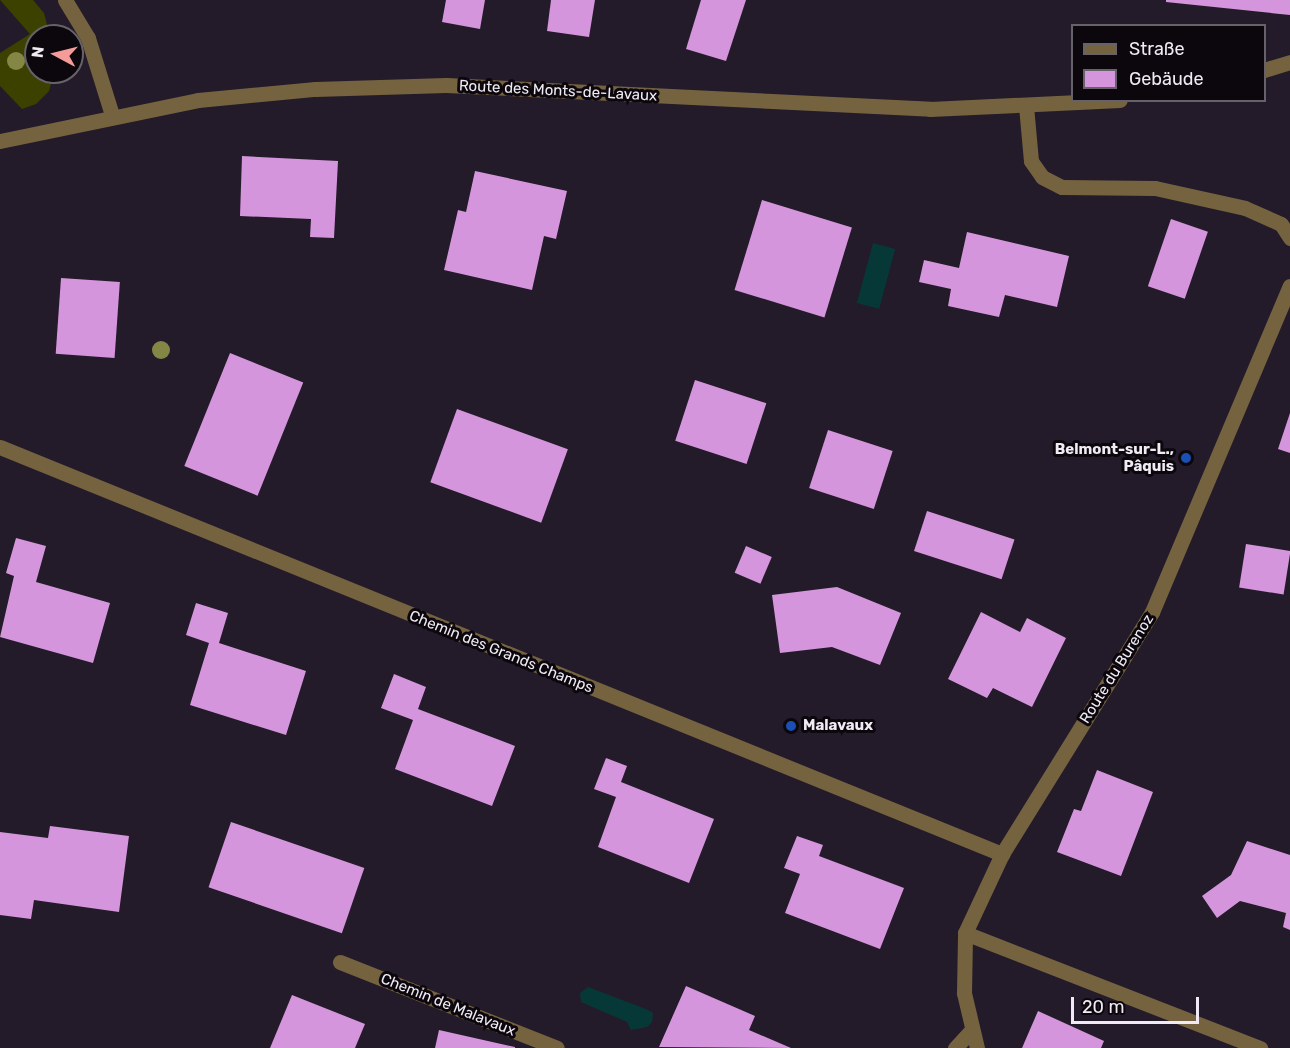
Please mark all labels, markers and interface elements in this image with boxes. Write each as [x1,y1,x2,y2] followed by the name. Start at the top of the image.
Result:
[24,24,84,84] north arrow
[1071,24,1266,102] legend
[1129,38,1185,60] text: Straße
[27,45,48,59] text: N
[1129,68,1204,90] text: Gebäude
[458,77,658,105] street label: Route des Monts-de-Lavaux
[1055,440,1174,475] place label: Belmont-sur-L., Pâquis
[1179,451,1193,465] marker: Belmont-sur-L., Pâquis
[406,607,596,697] street label: Chemin des Grands Champs
[1076,611,1158,727] street label: Route du Burenoz
[803,717,873,735] place label: Malavaux
[784,719,798,733] marker: Malavaux
[378,970,518,1040] street label: Chemin de Malavaux
[1074,985,1202,1023] scale bar
[1082,996,1124,1018] text: 20 m

